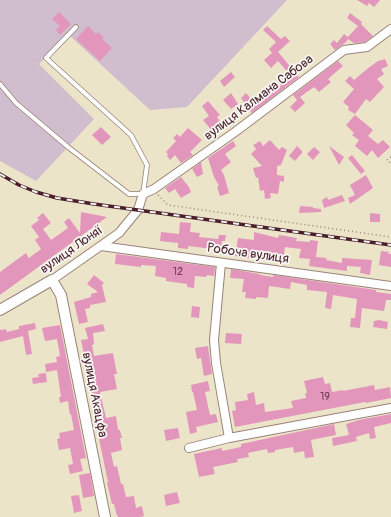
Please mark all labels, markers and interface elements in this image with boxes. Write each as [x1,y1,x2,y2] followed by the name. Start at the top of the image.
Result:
[201,52,317,144] street label: вулиця Калмана Сабова
[37,223,107,277] street label: вулиця Лоняї
[206,241,290,267] street label: Робоча вулиця
[173,265,183,279] house number: 12
[78,351,110,439] street label: вулиця Акацфа
[320,390,330,404] house number: 19

